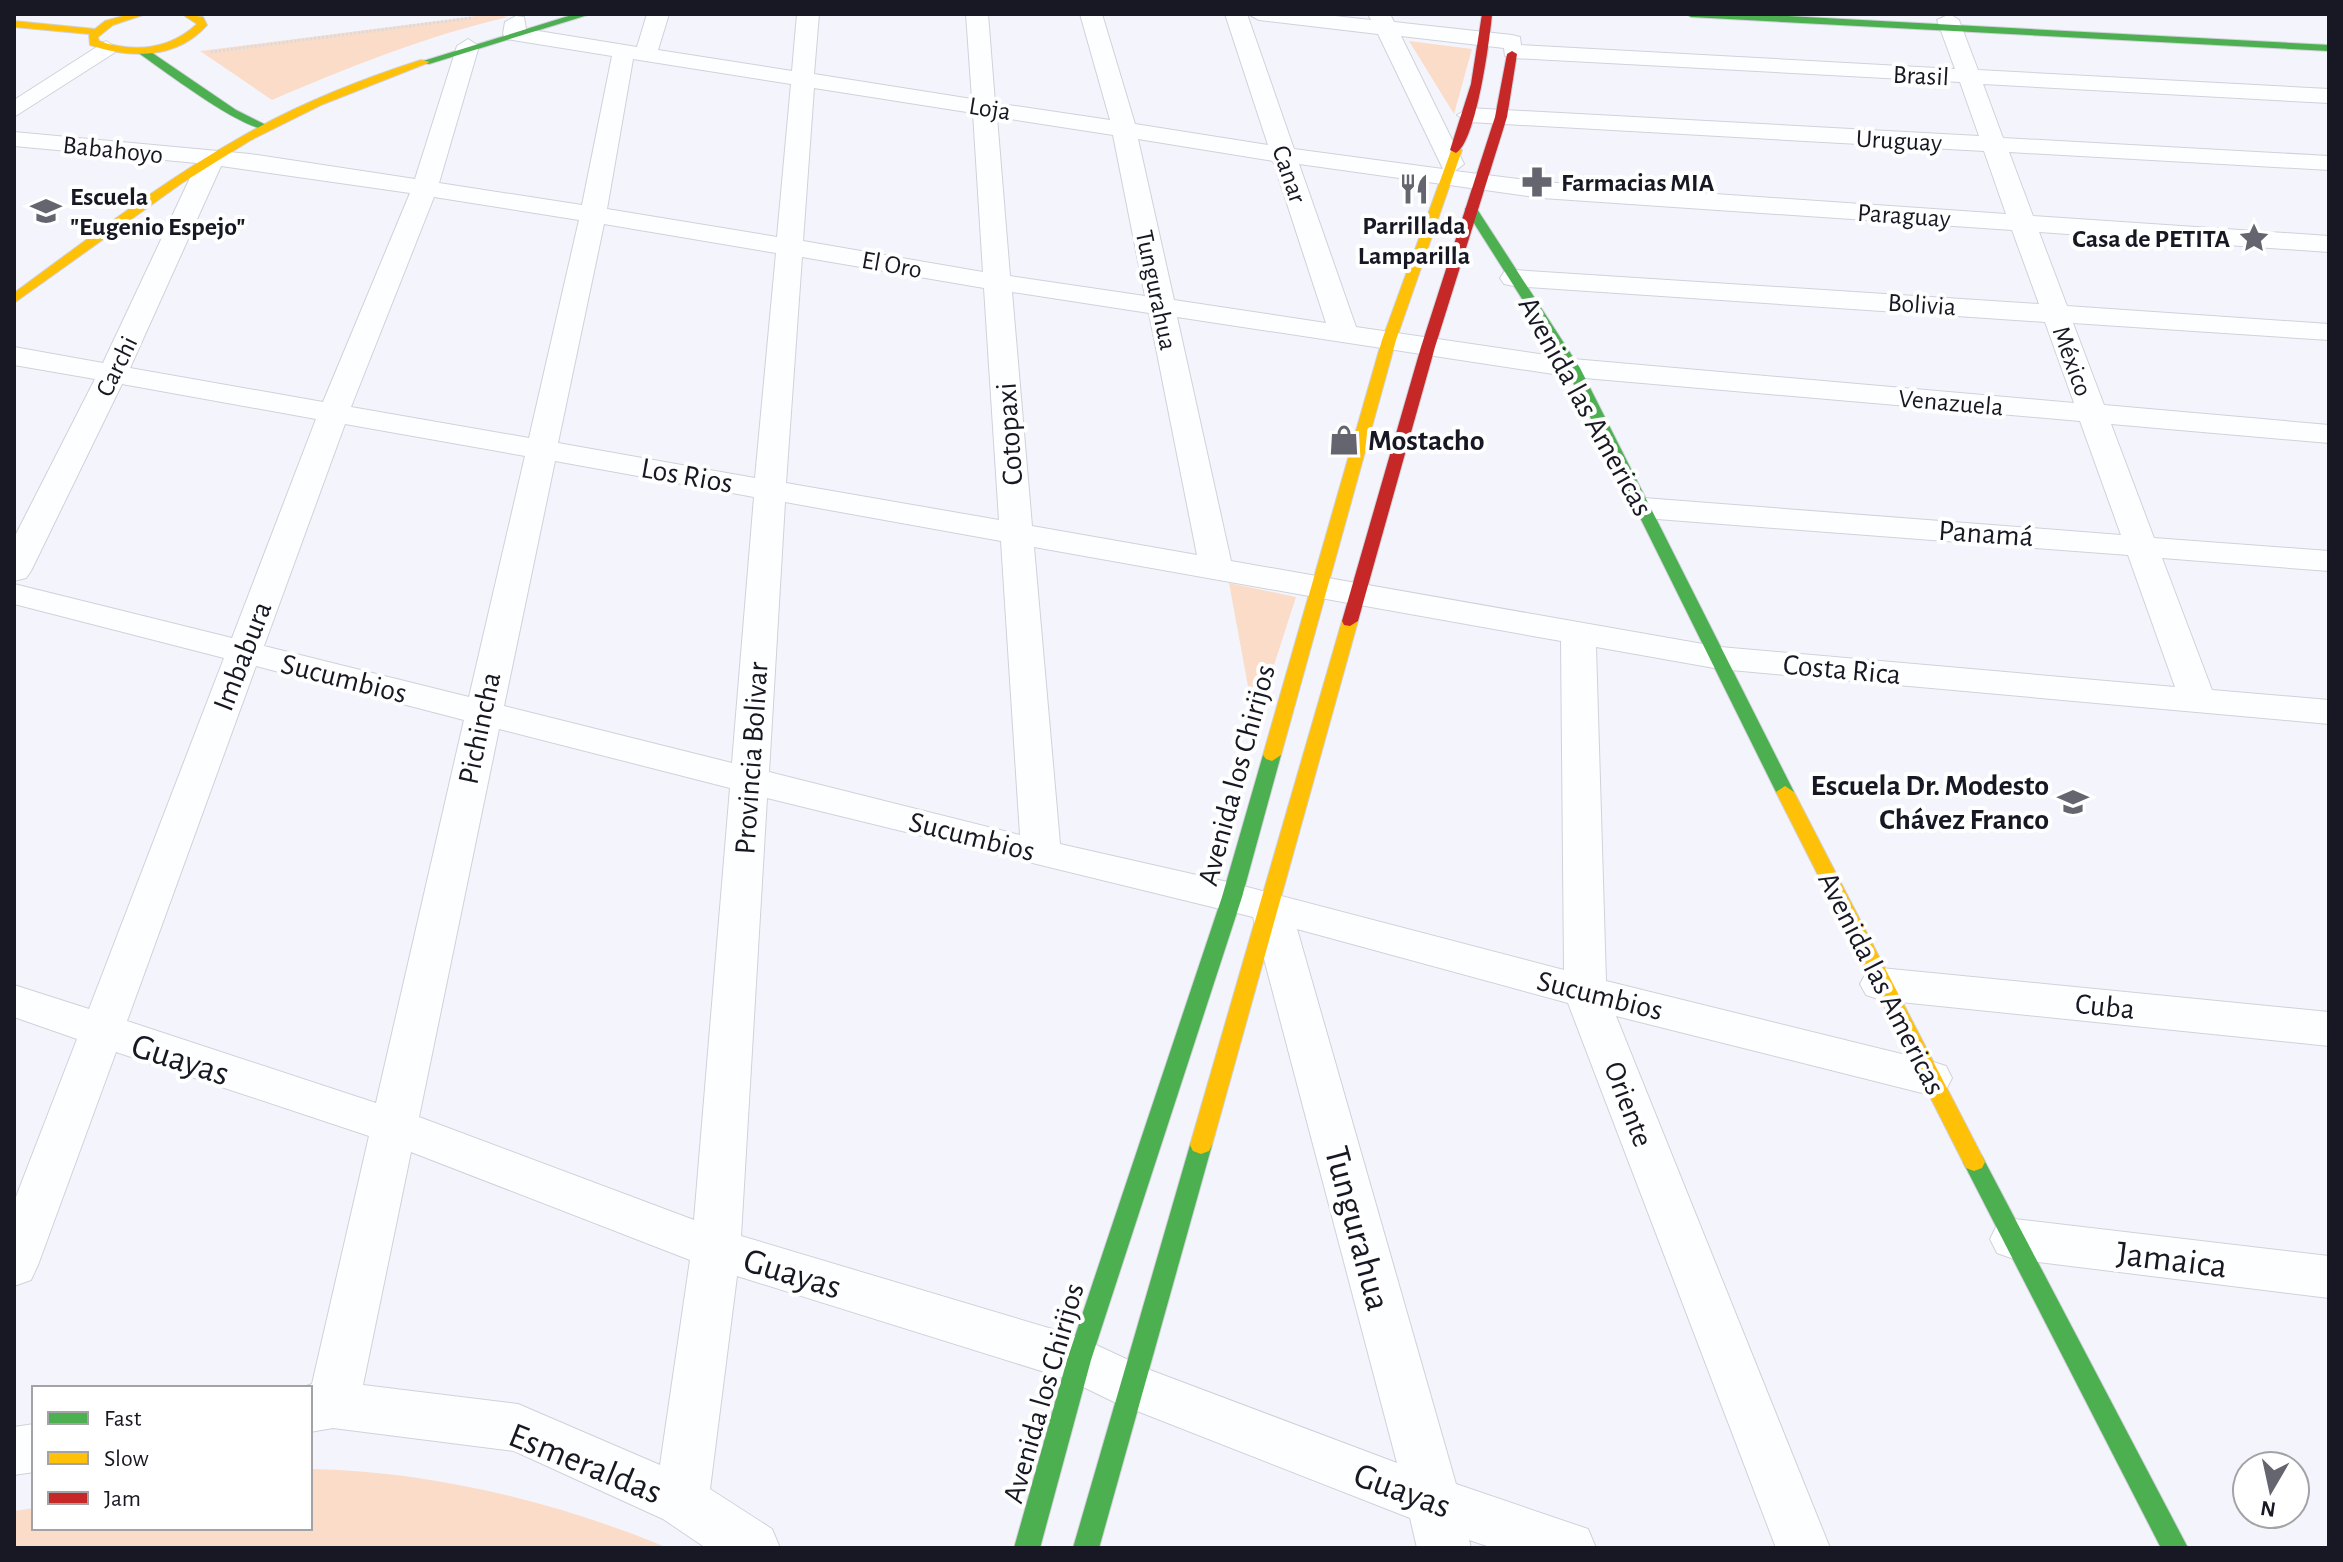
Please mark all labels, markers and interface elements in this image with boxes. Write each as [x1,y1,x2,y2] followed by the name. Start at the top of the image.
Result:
[1892,62,1950,90] street label: Brasil
[967,93,1013,125] street label: Loja
[1855,126,1943,156] street label: Uruguay
[61,132,164,168] street label: Babahoyo
[1267,142,1311,207] street label: Canar
[1520,165,1554,199] pharmacy icon: Farmacias MIA
[1561,170,1715,196] place label: Farmacias MIA
[1397,172,1431,206] restaurant icon: Parrillada Lamparilla
[70,184,246,240] place label: Escuela "Eugenio Espejo"
[29,194,63,228] school or university icon: Escuela "Eugenio Espejo"
[1856,200,1951,232] street label: Paraguay
[1358,213,1470,269] place label: Parrillada Lamparilla
[2237,221,2271,255] place icon: Casa de PETITA
[2072,226,2230,252] place label: Casa de PETITA
[1131,228,1181,353] street label: Tungurahua
[860,247,924,283] street label: El Oro
[1887,290,1957,320] street label: Bolivia
[1513,292,1658,521] street label: Avenida las Americas
[2047,323,2097,400] street label: México
[91,332,142,401] street label: Carchi
[991,381,1029,486] street label: Cotopaxi
[1897,385,2005,421] street label: Venazuela
[1327,423,1361,457] shop icon: Mostacho
[1368,426,1485,456] place label: Mostacho
[639,453,735,499] street label: Los Rios
[1937,516,2035,552] street label: Panamá
[208,597,277,715] street label: Imbabura
[278,649,410,709] street label: Sucumbios
[1782,650,1902,690] street label: Costa Rica
[730,661,774,855] street label: Provincia Bolivar
[1193,662,1281,889] street label: Avenida los Chirijos
[453,669,506,787] street label: Pichincha
[1810,771,2049,835] place label: Escuela Dr. Modesto Chávez Franco
[2056,785,2090,819] school or university icon: Escuela Dr. Modesto Chávez Franco
[906,807,1038,867] street label: Sucumbios
[1812,867,1950,1100] street label: Avenida las Americas
[1534,966,1666,1026] street label: Sucumbios
[2074,989,2136,1025] street label: Cuba
[127,1027,234,1092] street label: Guayas
[1598,1058,1658,1151] street label: Oriente
[1318,1142,1396,1315] street label: Tungurahua
[2114,1235,2229,1285] street label: Jamaica
[739,1242,846,1306] street label: Guayas
[998,1280,1090,1507] street label: Avenida los Chirijos
[32,1386,312,1530] legend
[104,1407,142,1431] text: Fast
[504,1417,667,1511] street label: Esmeraldas
[104,1447,149,1471] text: Slow
[2231,1450,2311,1530] north arrow
[1349,1457,1456,1525] street label: Guayas
[104,1487,141,1511] text: Jam
[2259,1497,2277,1521] text: N

